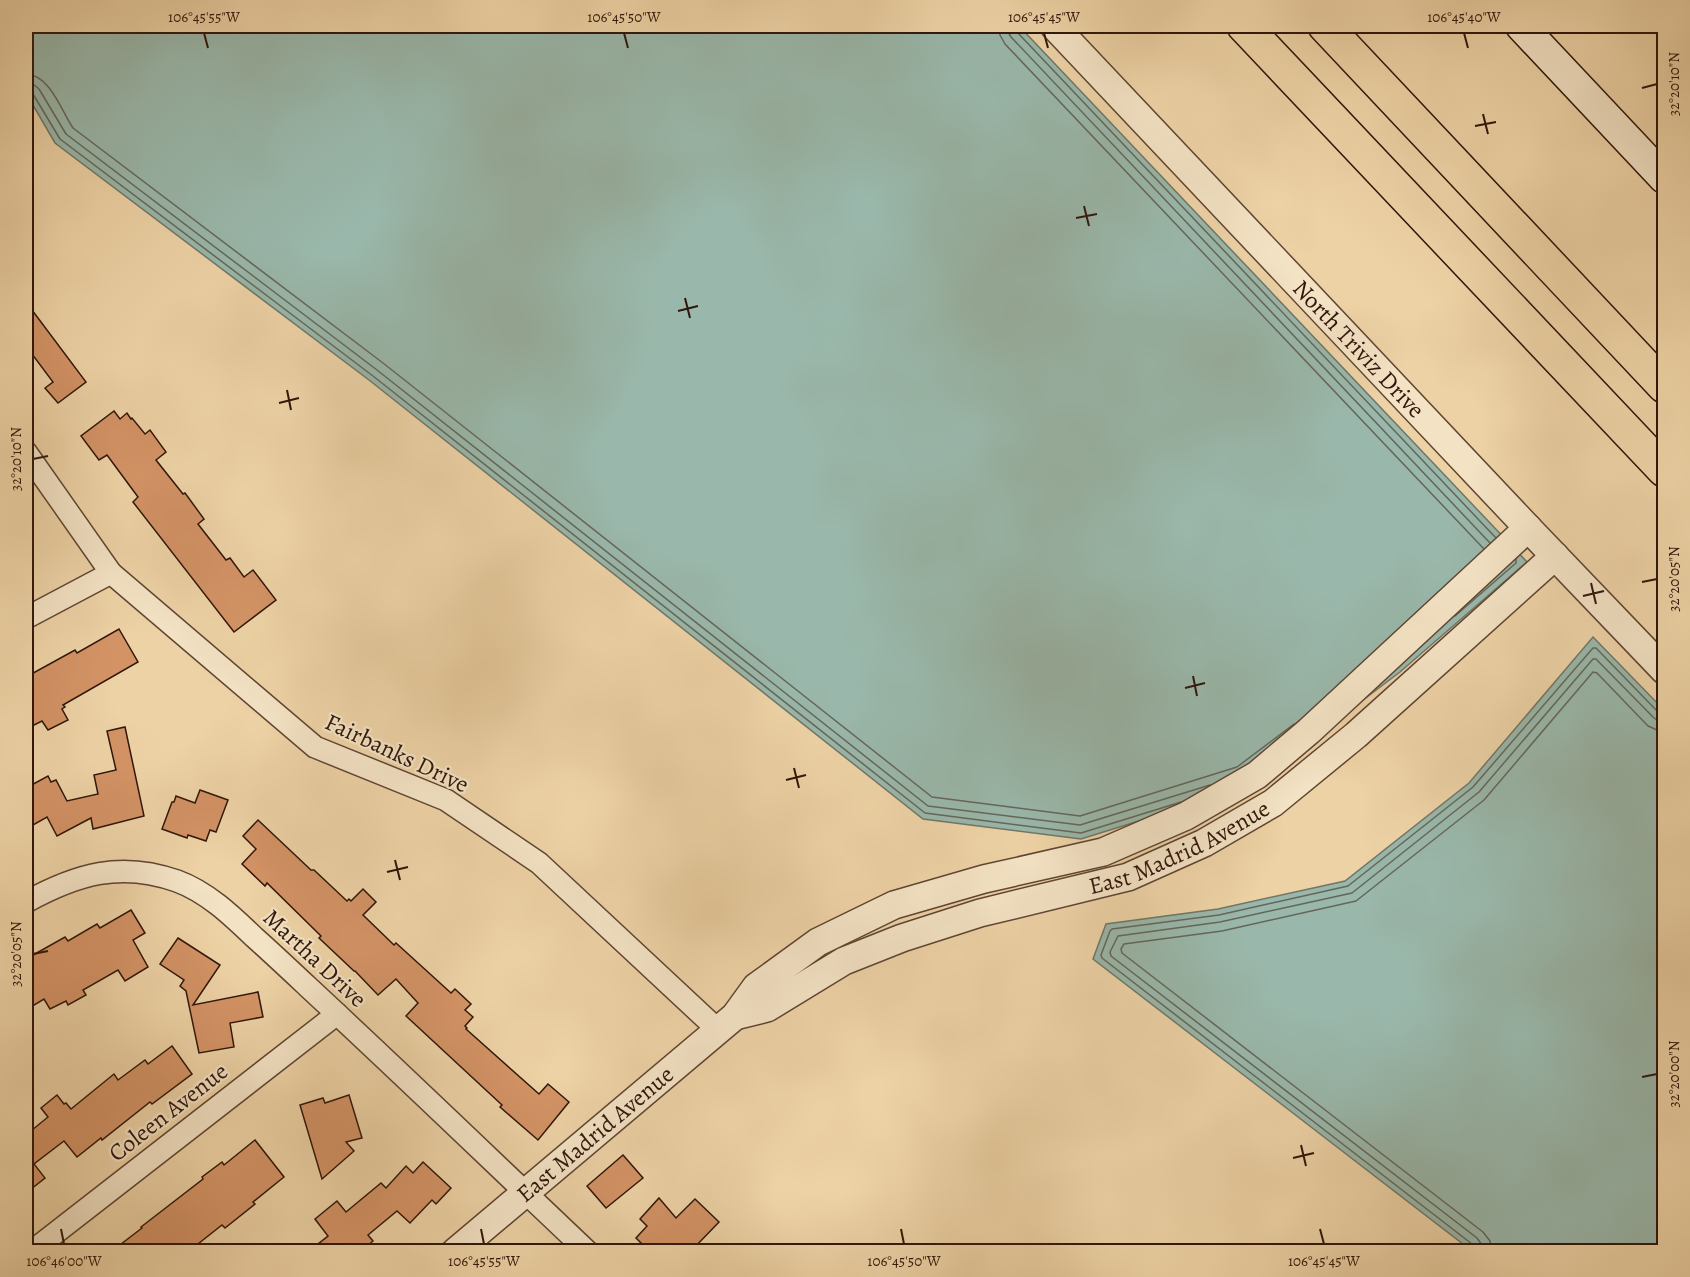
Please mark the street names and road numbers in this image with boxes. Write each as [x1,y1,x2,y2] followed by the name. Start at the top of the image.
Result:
[1286,273,1432,425] street label: North Triviz Drive
[320,706,474,800] street label: Fairbanks Drive
[1085,792,1275,902] street label: East Madrid Avenue
[256,902,374,1014] street label: Martha Drive
[102,1055,234,1169] street label: Coleen Avenue
[509,1058,680,1210] street label: East Madrid Avenue

